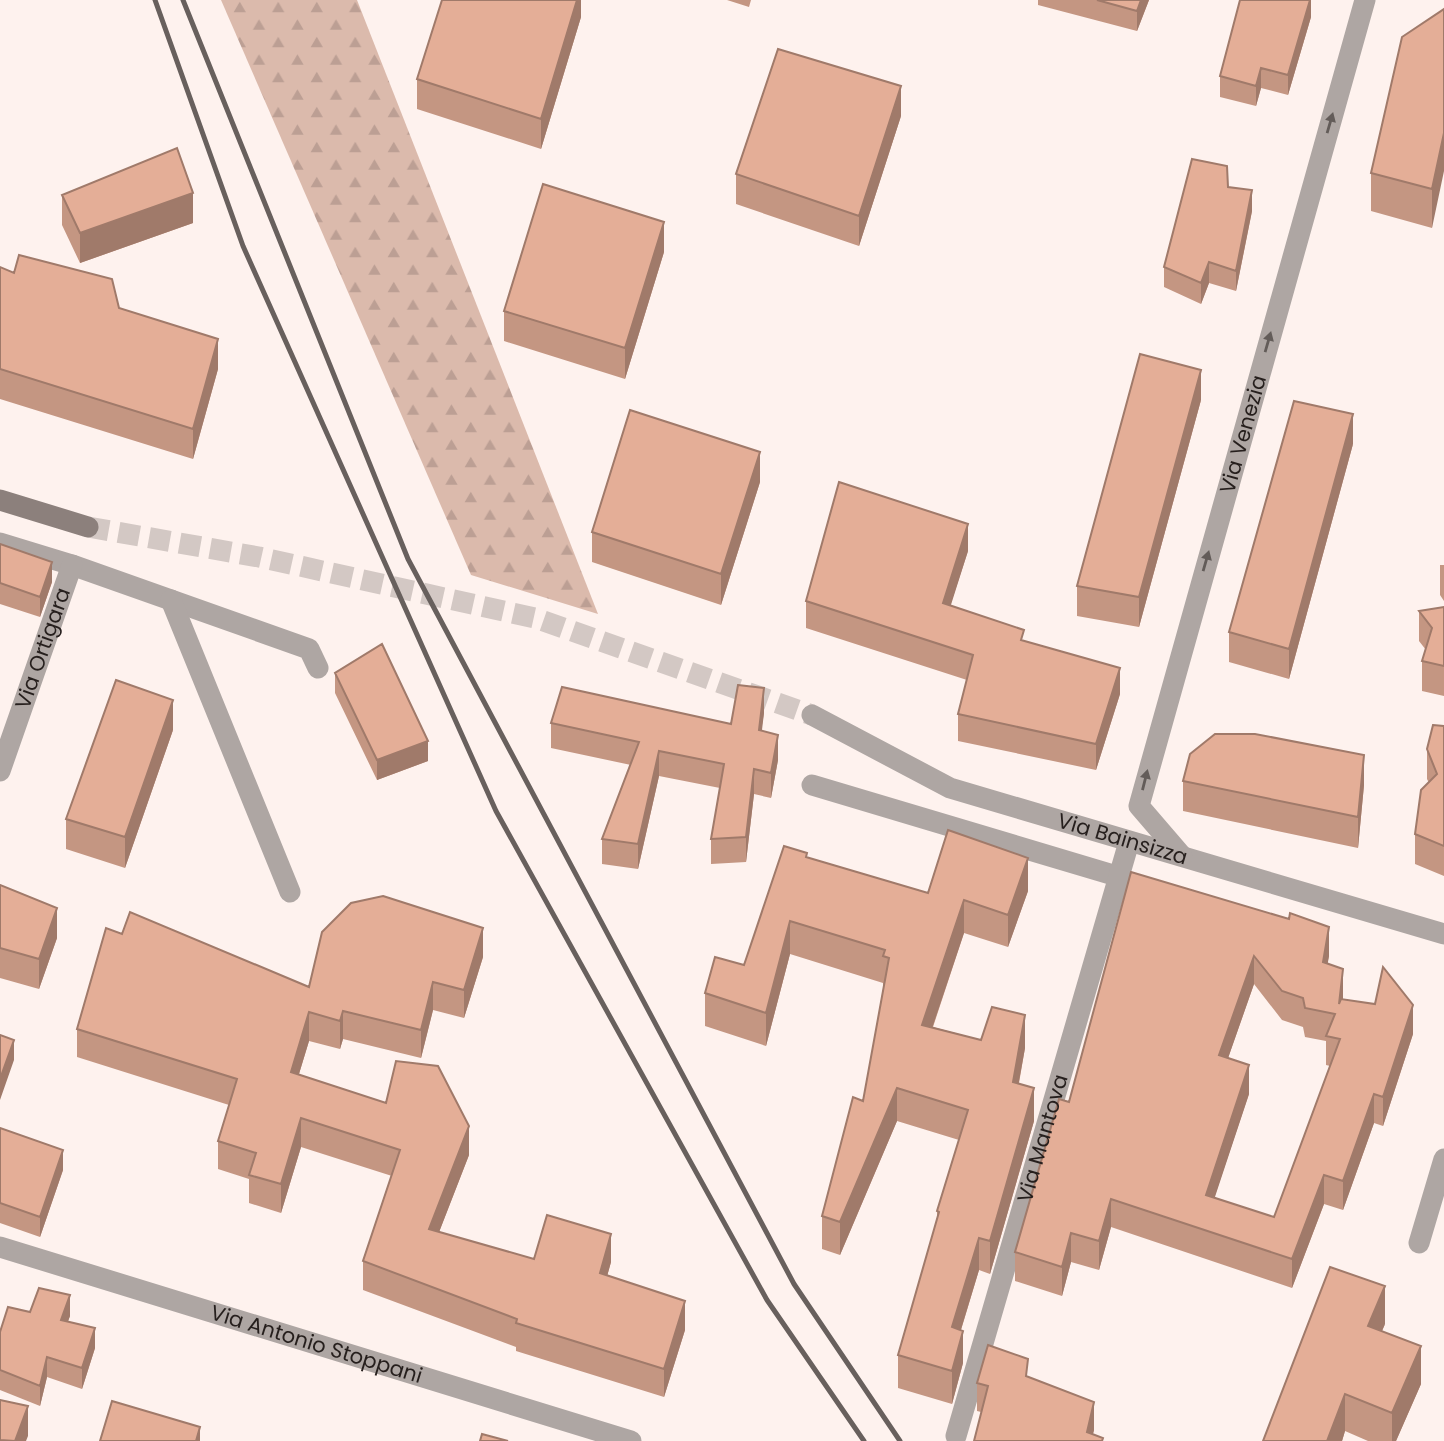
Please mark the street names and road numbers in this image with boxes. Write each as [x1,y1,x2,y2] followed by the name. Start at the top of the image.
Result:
[1212,372,1273,497] street label: Via Venezia
[8,583,77,713] street label: Via Ortigara
[1054,806,1191,871] street label: Via Bainsizza
[1010,1071,1075,1206] street label: Via Mantova
[207,1298,426,1390] street label: Via Antonio Stoppani

